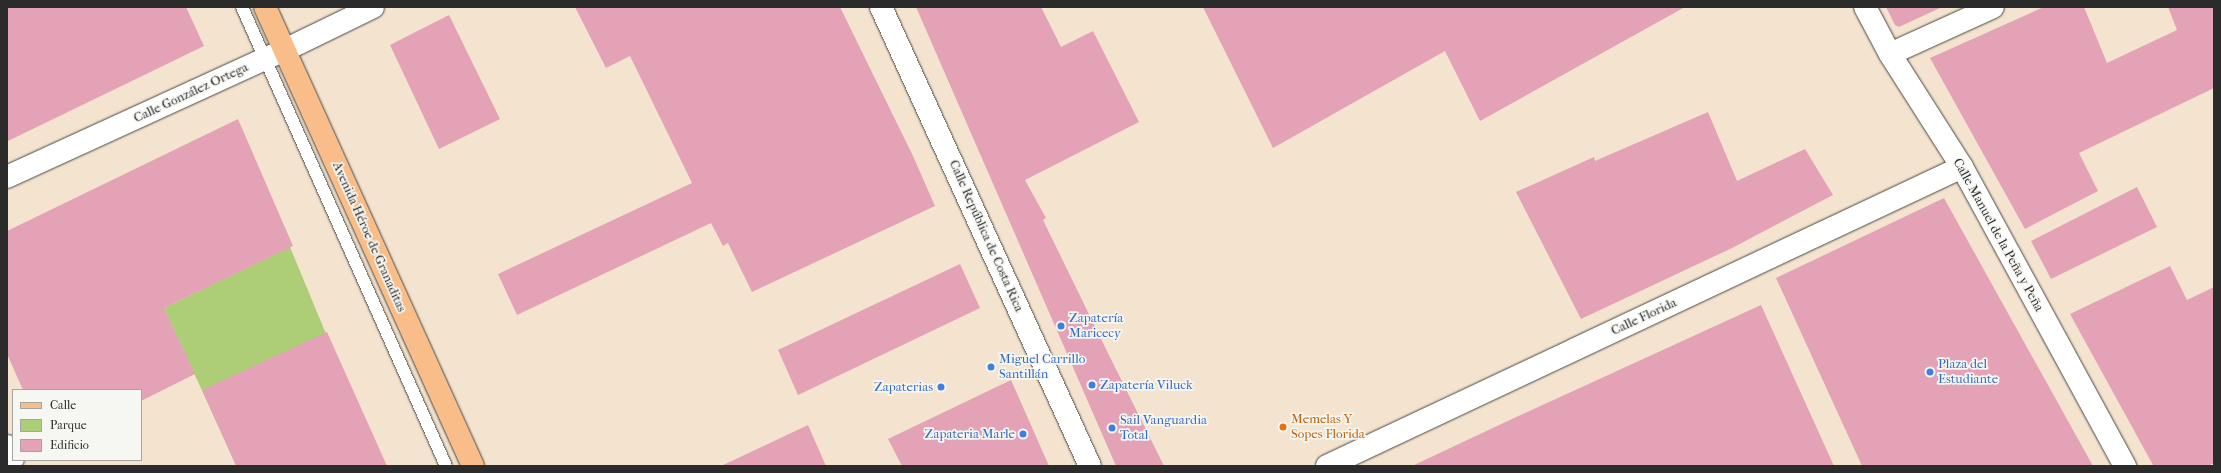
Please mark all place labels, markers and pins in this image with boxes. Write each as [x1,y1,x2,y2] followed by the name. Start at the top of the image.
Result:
[1069,311,1123,342] place label: Zapatería Maricecy
[1056,321,1066,331] marker: Zapatería Maricecy
[999,352,1085,383] place label: Miguel Carrillo Santillán
[1938,357,1998,388] place label: Plaza del Estudiante
[986,362,996,372] marker: Miguel Carrillo Santillán
[1925,367,1935,377] marker: Plaza del Estudiante
[1100,377,1193,393] place label: Zapatería Viluck
[874,379,933,395] place label: Zapaterias
[1087,380,1097,390] marker: Zapatería Viluck
[936,382,946,392] marker: Zapaterias
[1291,412,1365,443] place label: Memelas Y Sopes Florida
[1120,413,1207,444] place label: Sail Vanguardia Total
[1278,422,1288,432] marker: Memelas Y Sopes Florida
[1107,423,1117,433] marker: Sail Vanguardia Total
[925,426,1015,442] place label: Zapateria Marle
[1018,429,1028,439] marker: Zapateria Marle

